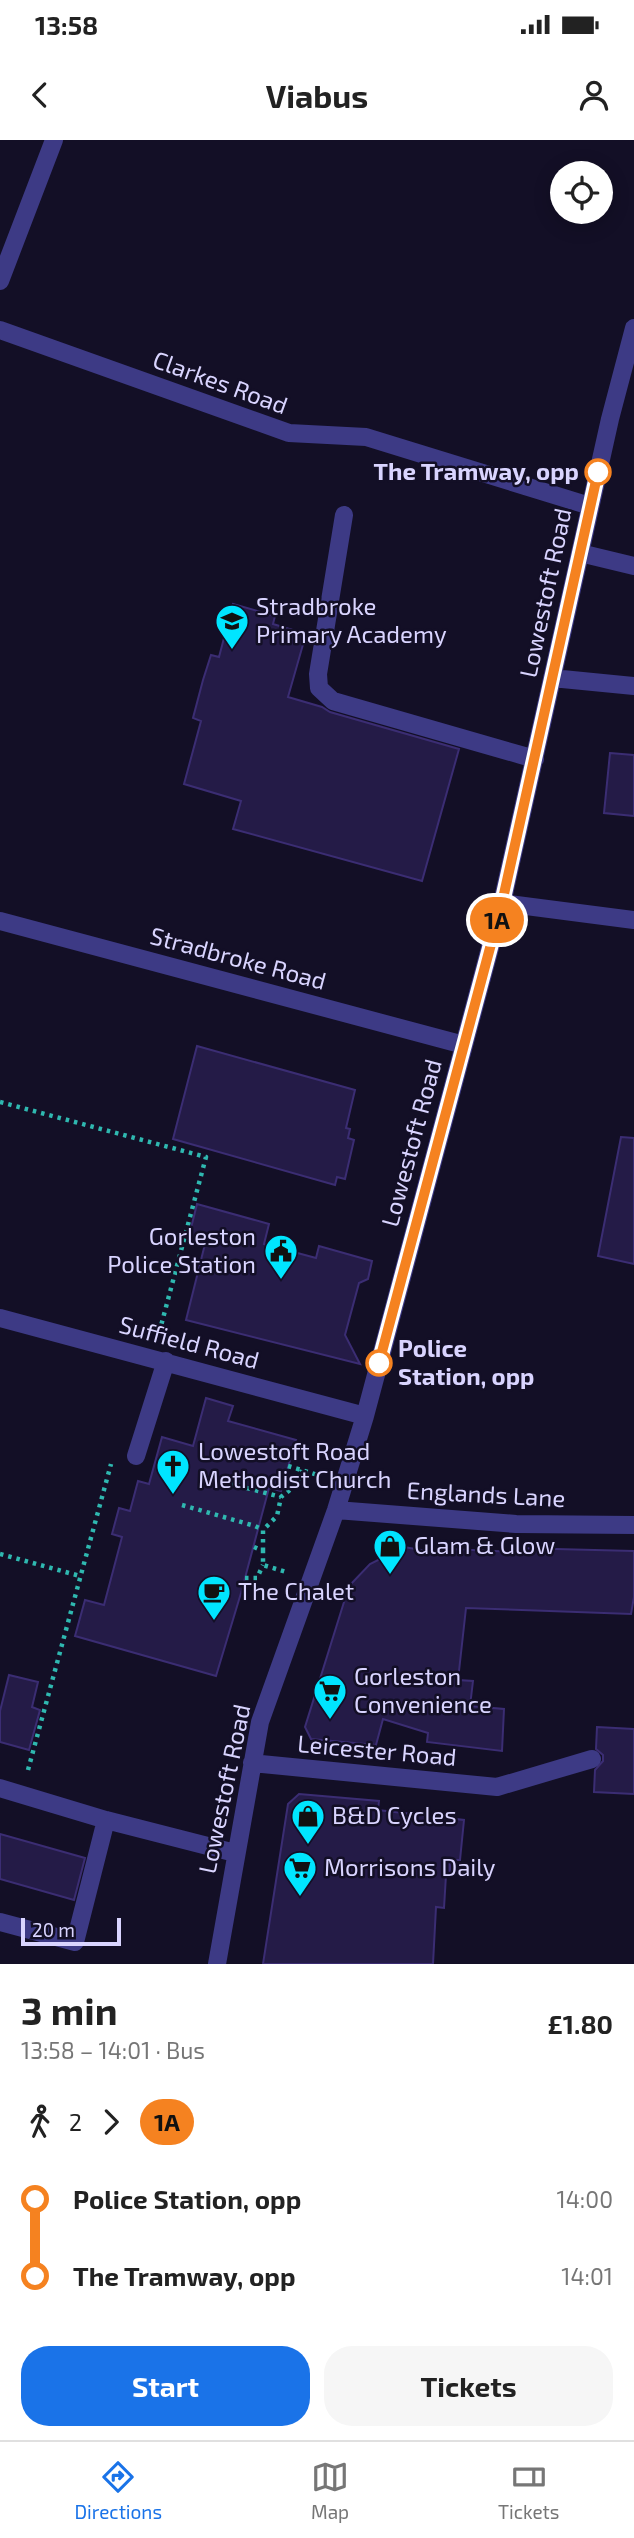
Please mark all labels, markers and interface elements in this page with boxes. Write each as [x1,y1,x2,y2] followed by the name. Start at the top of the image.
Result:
[35,9,98,40] text: 13:58
[21,76,59,114] icon: back
[266,76,368,114] text: Viabus
[575,76,613,114] icon: person
[550,161,613,224] map controls
[550,161,613,224] button: locate
[149,344,292,419] street label: Clarkes Road
[374,456,579,485] place label: The Tramway, opp
[585,459,611,485] marker: The Tramway, opp
[512,505,577,680] street label: Lowestoft Road
[256,591,447,648] place label: Stradbroke Primary Academy
[213,602,251,651] school or university icon: Stradbroke Primary Academy
[466,897,528,943] line badge: 1A
[484,905,510,934] text: 1A
[147,920,330,995] street label: Stradbroke Road
[374,1056,447,1230] street label: Lowestoft Road
[107,1221,256,1278] place label: Gorleston Police Station
[262,1232,300,1281] public building icon: Gorleston Police Station
[116,1309,263,1374] street label: Suffield Road
[398,1333,535,1390] place label: Police Station, opp
[366,1350,392,1376] marker: Police Station, opp
[198,1436,391,1493] place label: Lowestoft Road Methodist Church
[154,1447,192,1496] church icon: Lowestoft Road Methodist Church
[406,1475,566,1512] street label: Englands Lane
[371,1527,409,1576] shop icon: Glam & Glow
[414,1530,555,1559] place label: Glam & Glow
[195,1573,233,1622] cafe icon: The Chalet
[238,1576,354,1605] place label: The Chalet
[354,1661,492,1718] place label: Gorleston Convenience
[311,1672,349,1721] supermarket icon: Gorleston Convenience
[191,1701,256,1876] street label: Lowestoft Road
[296,1728,458,1771] street label: Leicester Road
[289,1797,327,1846] shop icon: B&D Cycles
[332,1800,457,1829] place label: B&D Cycles
[281,1849,319,1898] supermarket icon: Morrisons Daily
[324,1852,496,1881] place label: Morrisons Daily
[21,1915,121,1947] scale bar
[32,1918,75,1941] text: 20 m
[21,1987,118,2033] text: 3 min
[548,2008,613,2039] text: £1.80
[21,2036,205,2064] text: 13:58 – 14:01 · Bus
[21,2103,59,2141] icon: walk
[92,2103,130,2141] icon: forward
[154,2107,180,2136] text: 1A
[69,2108,82,2136] text: 2
[73,2183,301,2214] text: Police Station, opp
[557,2185,613,2213] text: 14:00
[73,2260,296,2291] text: The Tramway, opp
[561,2262,613,2290] text: 14:01
[21,2346,310,2426] button: Start
[324,2346,613,2426] button: Tickets
[74,2458,162,2523] tab: Directions
[311,2458,349,2523] tab: Map
[498,2458,560,2523] tab: Tickets

